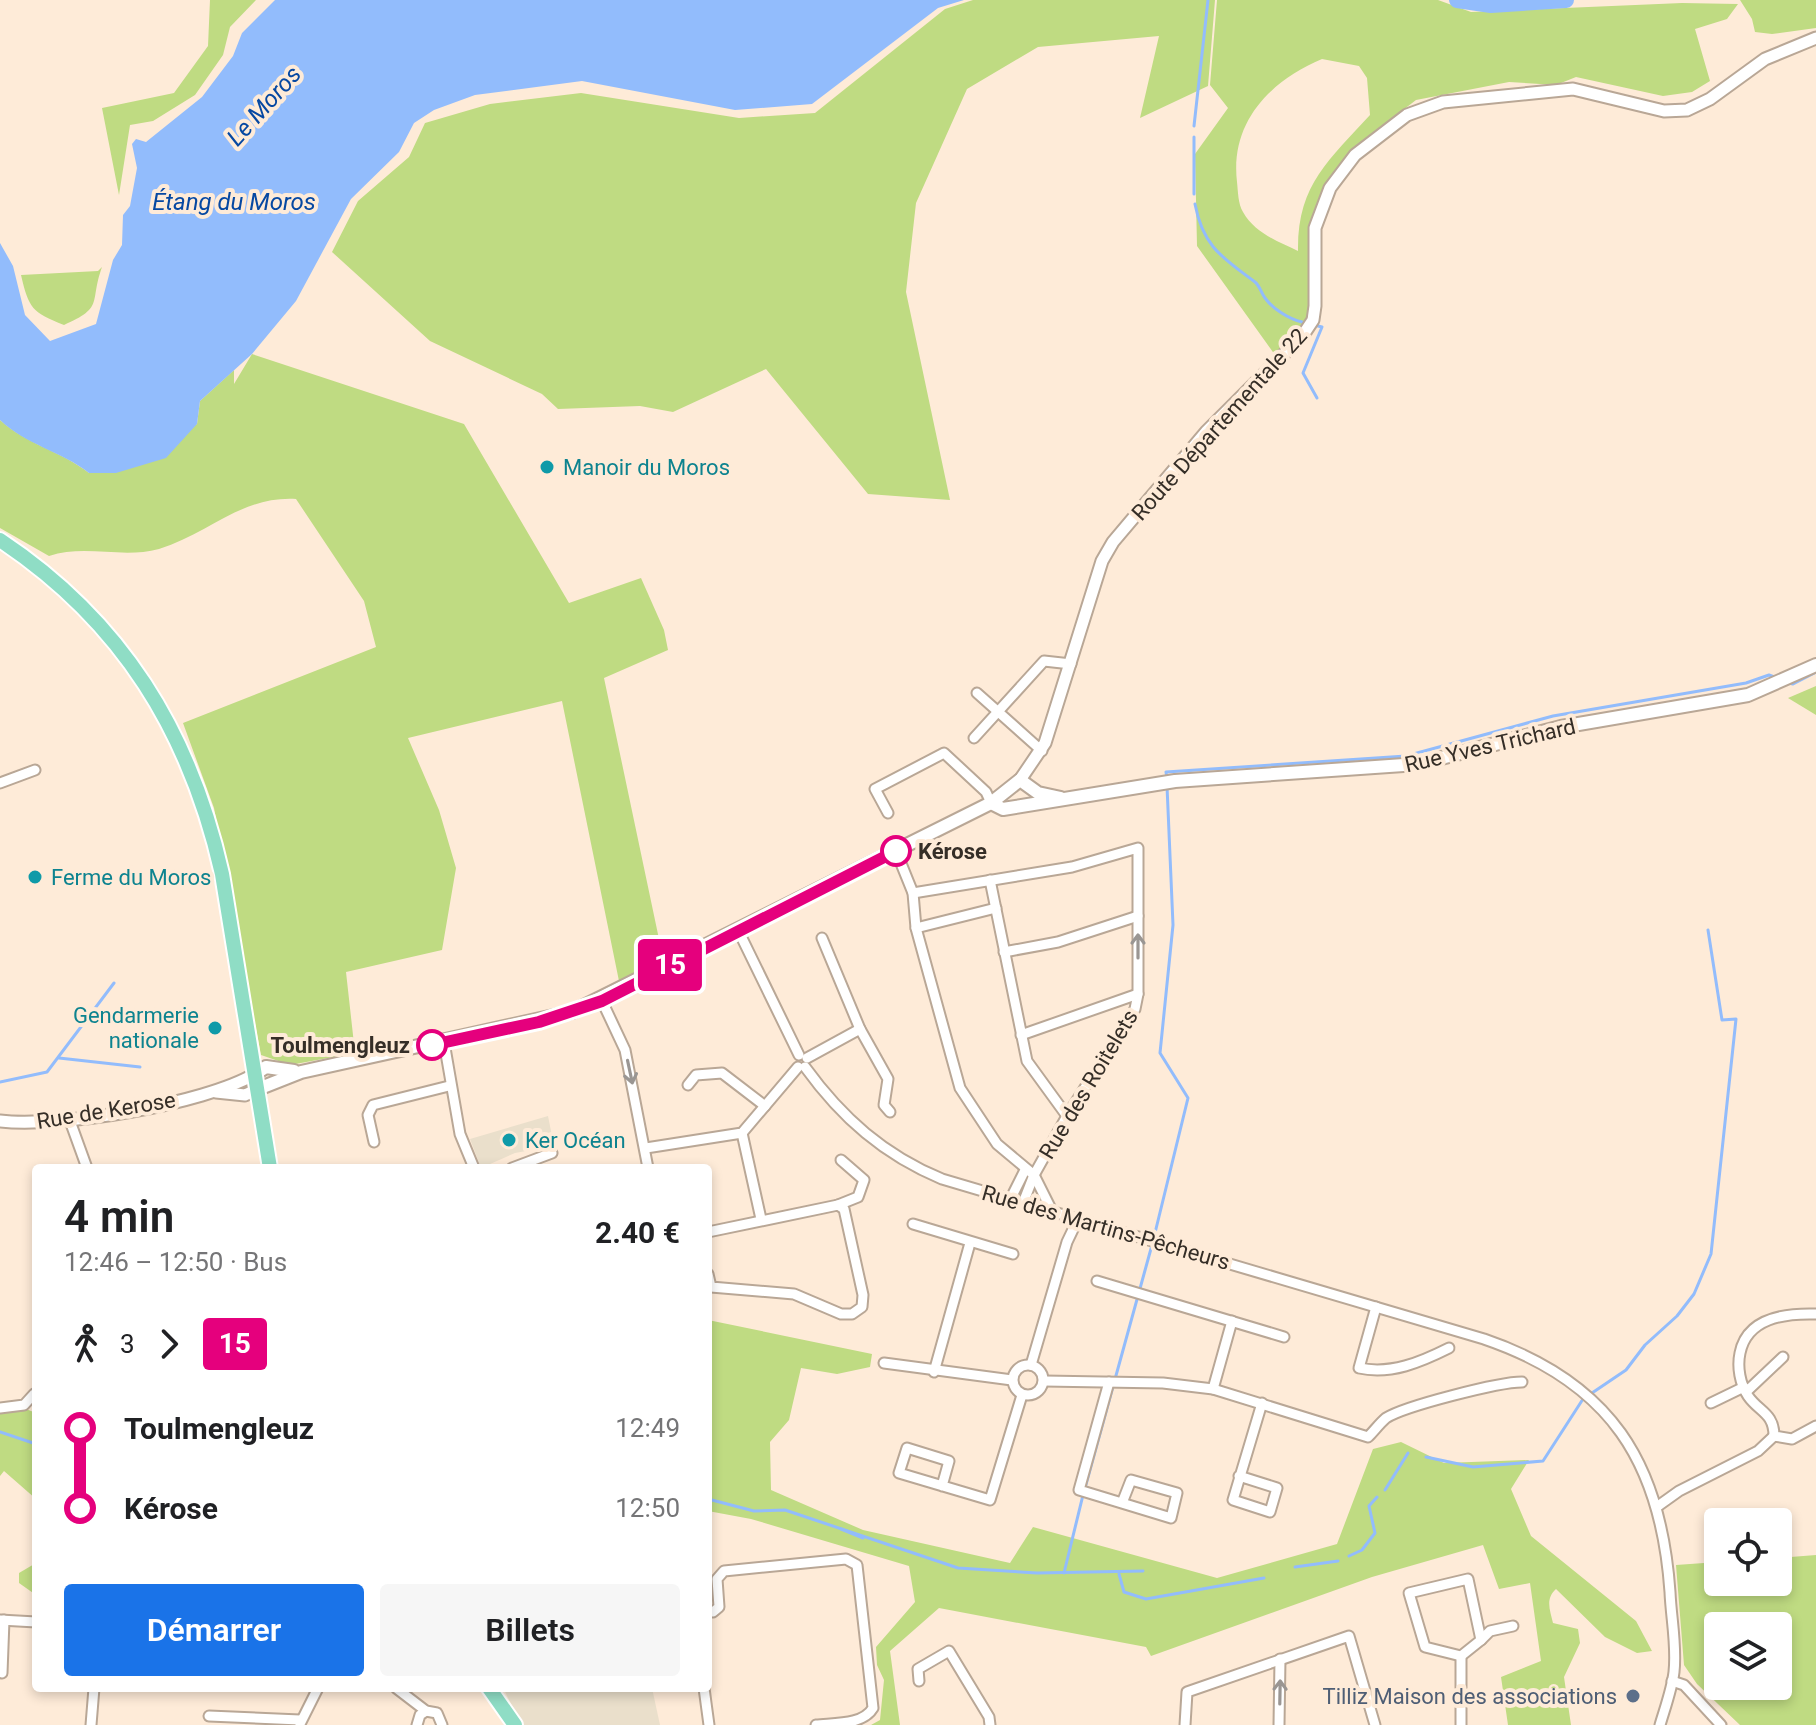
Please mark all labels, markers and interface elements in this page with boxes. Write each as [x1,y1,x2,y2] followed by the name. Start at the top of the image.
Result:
[221,60,307,152] water label: Le Moros
[152,188,316,216] water label: Étang du Moros
[1127,323,1312,525] street label: Route Départementale 22
[563,455,730,480] place label: Manoir du Moros
[538,458,556,476] marker: Manoir du Moros
[1402,714,1578,777] street label: Rue Yves Trichard
[881,836,911,866] marker: Kérose
[918,839,987,864] place label: Kérose
[51,865,211,890] place label: Ferme du Moros
[26,868,44,886] marker: Ferme du Moros
[1130,933,1146,960] one-way arrow
[634,939,706,991] line badge: 15
[654,948,686,981] text: 15
[73,1003,199,1053] place label: Gendarmerie nationale
[1034,1005,1143,1163] street label: Rue des Roitelets
[206,1019,224,1037] marker: Gendarmerie nationale
[417,1030,447,1060] marker: Toulmengleuz
[271,1033,410,1058] place label: Toulmengleuz
[623,1059,638,1084] one-way arrow
[35,1087,177,1134] street label: Rue de Kerose
[525,1128,626,1153] place label: Ker Océan
[500,1131,518,1149] marker: Ker Océan
[979,1180,1233,1275] street label: Rue des Martins-Pêcheurs
[64,1191,174,1243] text: 4 min
[595,1215,680,1250] text: 2.40 €
[64,1247,287,1277] text: 12:46 – 12:50 · Bus
[64,1322,108,1366] icon: walk
[147,1322,191,1366] icon: forward
[219,1327,251,1360] text: 15
[120,1329,135,1359] text: 3
[124,1411,314,1446] text: Toulmengleuz
[615,1413,680,1443] text: 12:49
[124,1491,218,1526] text: Kérose
[615,1493,680,1523] text: 12:50
[1704,1508,1792,1700] map controls
[1704,1508,1792,1596] button: locate
[64,1584,364,1676] button: Démarrer
[380,1584,680,1676] button: Billets
[1704,1612,1792,1700] button: layers
[1272,1679,1288,1706] one-way arrow
[1323,1684,1617,1709] place label: Tilliz Maison des associations
[1624,1687,1642,1705] marker: Tilliz Maison des associations

